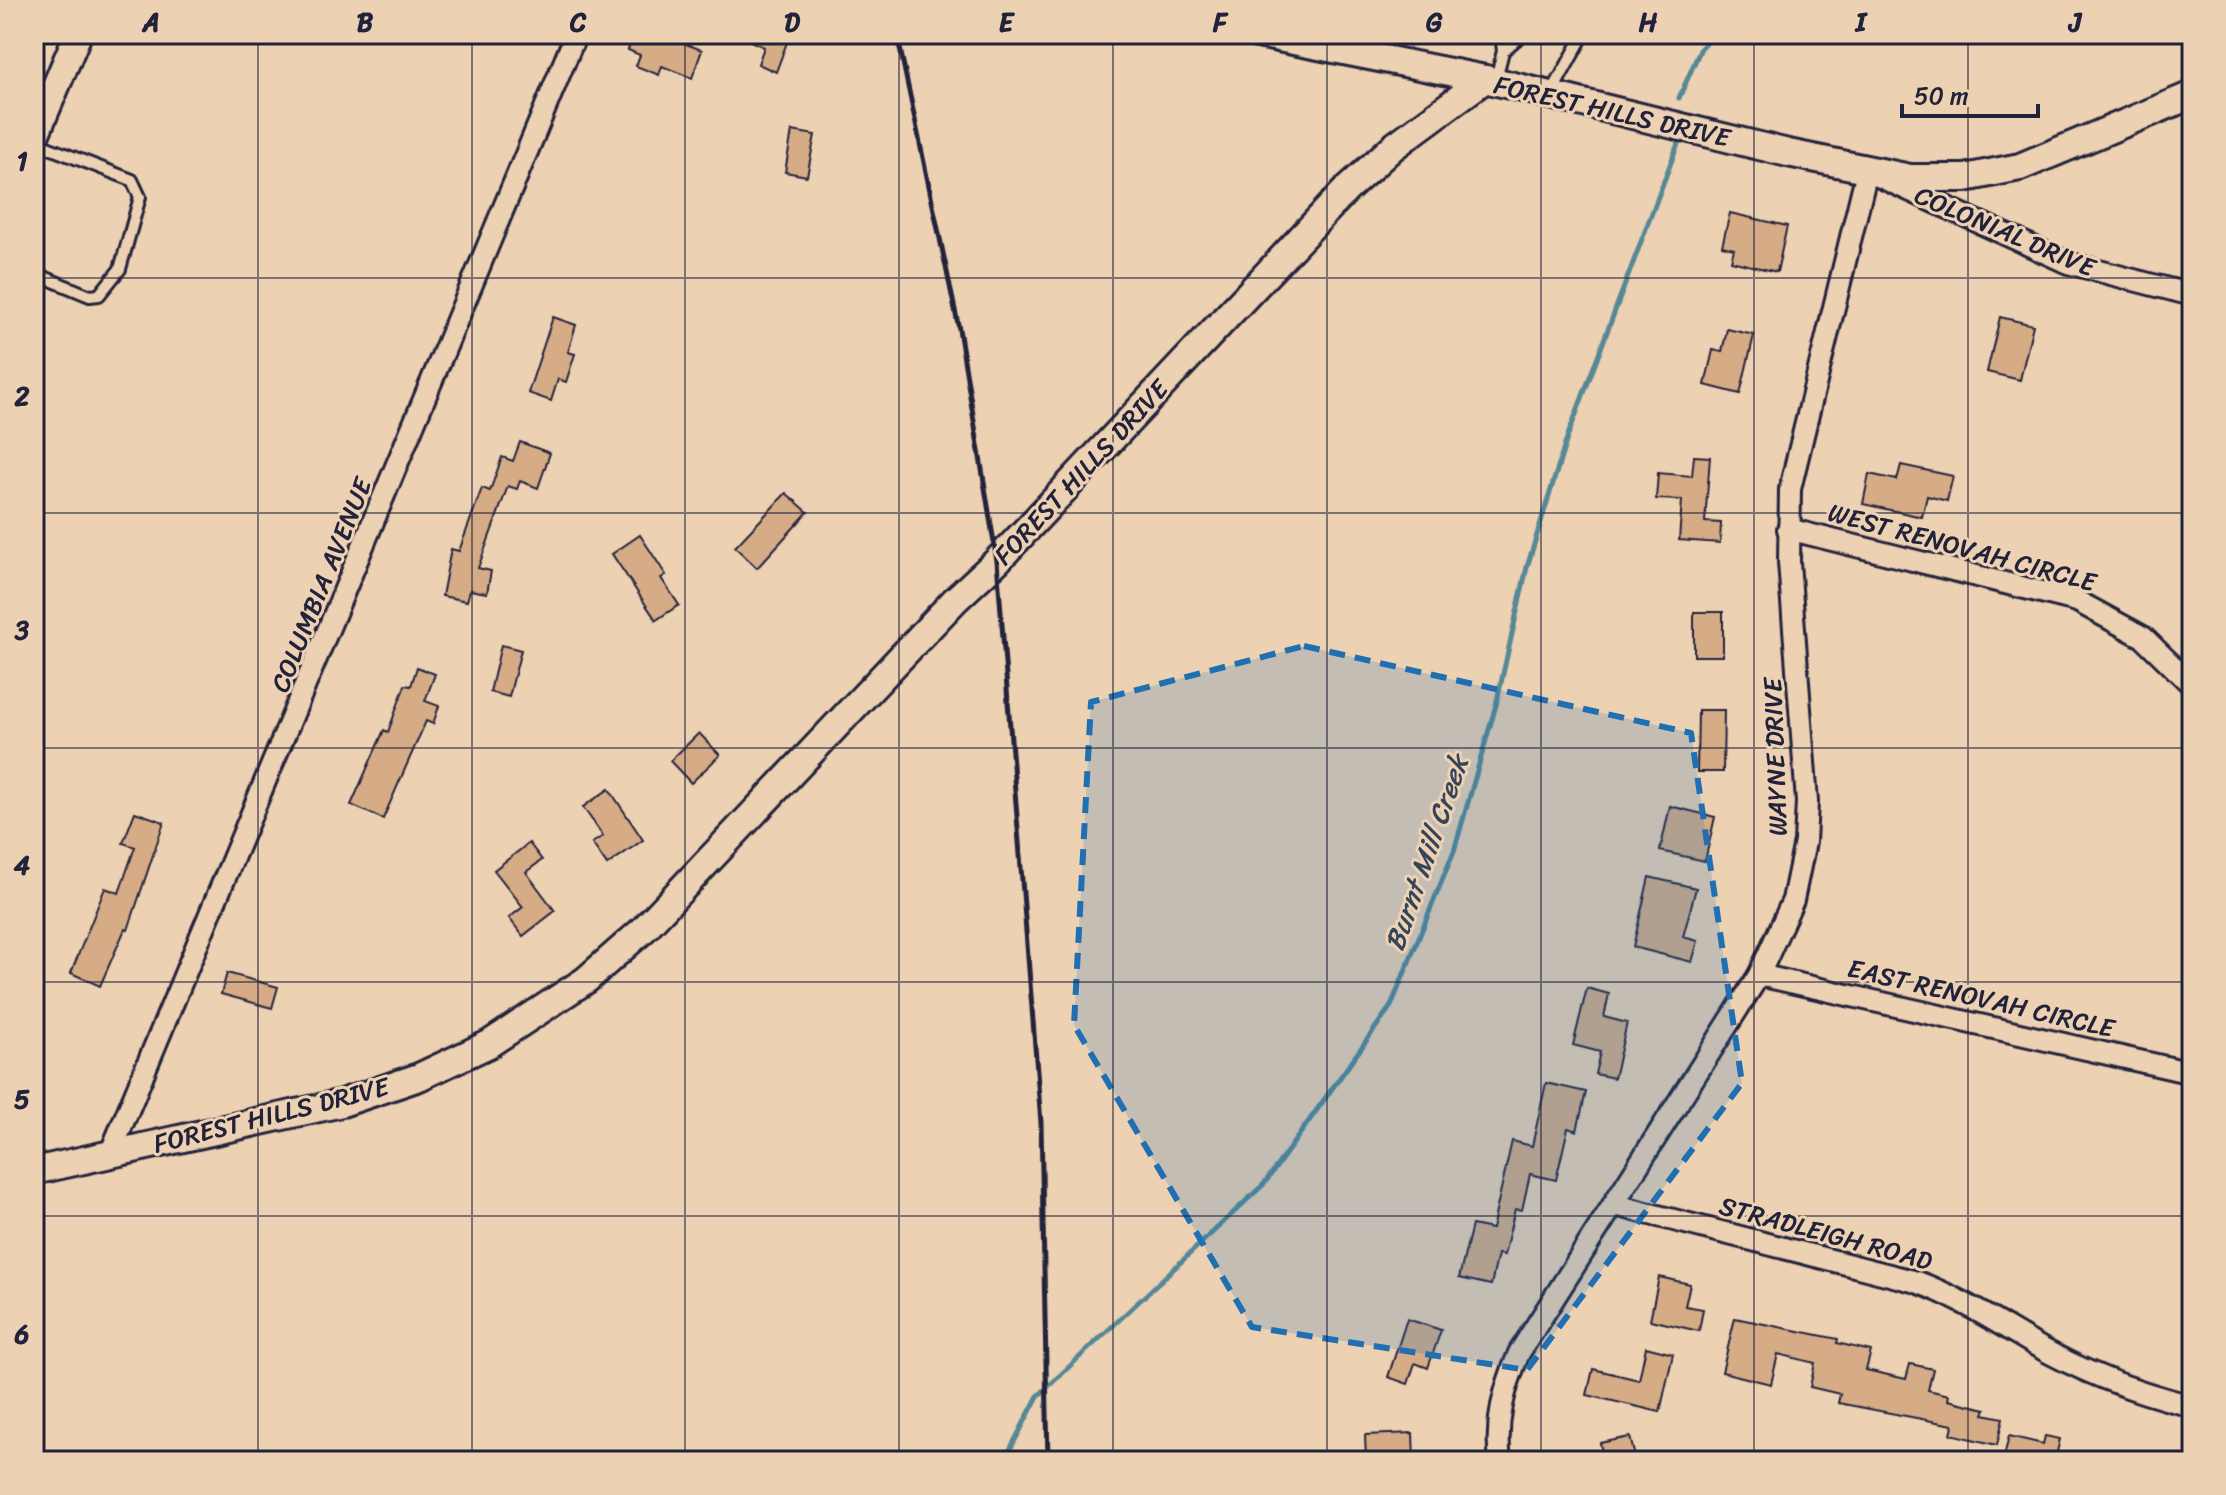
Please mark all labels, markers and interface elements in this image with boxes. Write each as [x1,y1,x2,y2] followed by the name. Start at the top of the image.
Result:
[141,0,160,45] text: A
[357,0,374,45] text: B
[569,0,587,45] text: C
[784,0,800,45] text: D
[999,0,1016,45] text: E
[1212,0,1229,45] text: F
[1426,0,1443,45] text: G
[1639,0,1658,45] text: H
[1854,0,1869,45] text: I
[2067,0,2083,45] text: J
[1489,61,1736,161] street label: FOREST HILLS DRIVE
[1902,68,2038,118] scale bar
[1914,75,1969,117] text: 50 m
[16,138,28,184] text: 1
[1907,172,2104,290] street label: COLONIAL DRIVE
[982,367,1181,576] street label: FOREST HILLS DRIVE
[13,373,30,419] text: 2
[257,469,386,699] street label: COLUMBIA AVENUE
[1823,489,2103,605] street label: WEST RENOVAH CIRCLE
[14,607,30,653] text: 3
[1749,676,1801,837] street label: WAYNE DRIVE
[1370,746,1484,957] water label: Burnt Mill Creek
[14,842,30,888] text: 4
[1843,945,2120,1051] street label: EAST RENOVAH CIRCLE
[148,1063,395,1167] street label: FOREST HILLS DRIVE
[14,1076,30,1122] text: 5
[1714,1182,1938,1284] street label: STRADLEIGH ROAD
[14,1311,30,1357] text: 6

